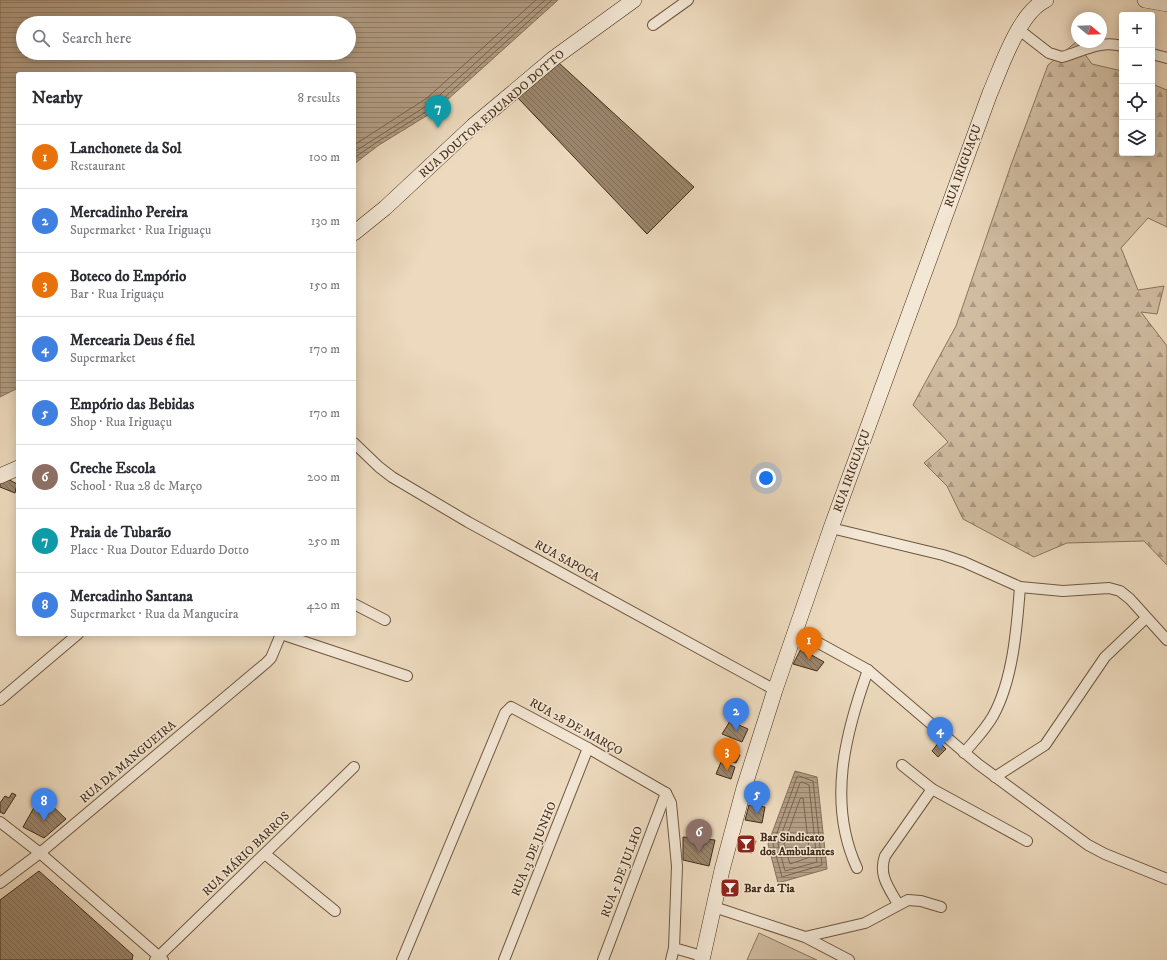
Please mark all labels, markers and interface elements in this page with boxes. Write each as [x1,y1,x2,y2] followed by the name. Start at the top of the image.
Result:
[1071,12,1107,48] north arrow
[1119,12,1155,156] map controls
[1119,12,1155,48] button: +
[16,16,356,60] search box
[30,27,52,49] icon: search
[62,29,131,48] text: Search here
[416,47,568,181] street label: RUA DOUTOR EDUARDO DOTTO
[1119,48,1155,84] button: −
[1119,84,1155,120] button: locate
[32,87,82,109] text: Nearby
[298,90,340,106] text: 8 results
[425,95,451,128] pin: 7
[1119,120,1155,156] button: layers
[941,123,985,209] street label: RUA IRIGUAÇU
[70,139,181,158] text: Lanchonete da Sol
[43,149,47,165] text: 1
[309,149,340,165] text: 100 m
[70,158,126,174] text: Restaurant
[70,203,188,222] text: Mercadinho Pereira
[42,213,48,229] text: 2
[311,213,340,229] text: 130 m
[70,222,211,238] text: Supermarket · Rua Iriguaçu
[70,267,186,286] text: Boteco do Empório
[43,277,47,293] text: 3
[309,277,340,293] text: 150 m
[70,286,164,302] text: Bar · Rua Iriguaçu
[70,331,195,350] text: Mercearia Deus é fiel
[41,341,49,357] text: 4
[309,341,340,357] text: 170 m
[70,350,136,366] text: Supermarket
[70,395,194,414] text: Empório das Bebidas
[42,405,48,421] text: 5
[309,405,340,421] text: 170 m
[70,414,172,430] text: Shop · Rua Iriguaçu
[830,428,874,514] street label: RUA IRIGUAÇU
[70,459,156,478] text: Creche Escola
[756,468,776,488] your location
[42,469,48,485] text: 6
[307,469,340,485] text: 200 m
[70,478,202,494] text: School · Rua 28 de Março
[70,523,171,542] text: Praia de Tubarão
[42,533,48,549] text: 7
[308,533,340,549] text: 250 m
[532,537,602,585] street label: RUA SAPOCA
[70,542,249,558] text: Place · Rua Doutor Eduardo Dotto
[70,587,193,606] text: Mercadinho Santana
[42,597,48,613] text: 8
[307,597,340,613] text: 420 m
[70,606,238,622] text: Supermarket · Rua da Mangueira
[796,627,822,660] pin: 1
[527,695,625,759] street label: RUA 28 DE MARÇO
[723,698,749,731] pin: 2
[77,717,179,807] street label: RUA DA MANGUEIRA
[927,717,953,750] pin: 4
[714,738,740,771] pin: 3
[744,781,770,814] pin: 5
[31,788,57,821] pin: 8
[508,799,560,899] street label: RUA 13 DE JUNHO
[199,809,293,899] street label: RUA MÁRIO BARROS
[686,819,712,852] pin: 6
[598,824,646,920] street label: RUA 5 DE JULHO
[760,830,834,859] place label: Bar Sindicato dos Ambulantes
[735,833,757,855] bar icon: Bar Sindicato dos Ambulantes
[719,877,741,899] bar icon: Bar da Tia
[744,881,796,896] place label: Bar da Tia

